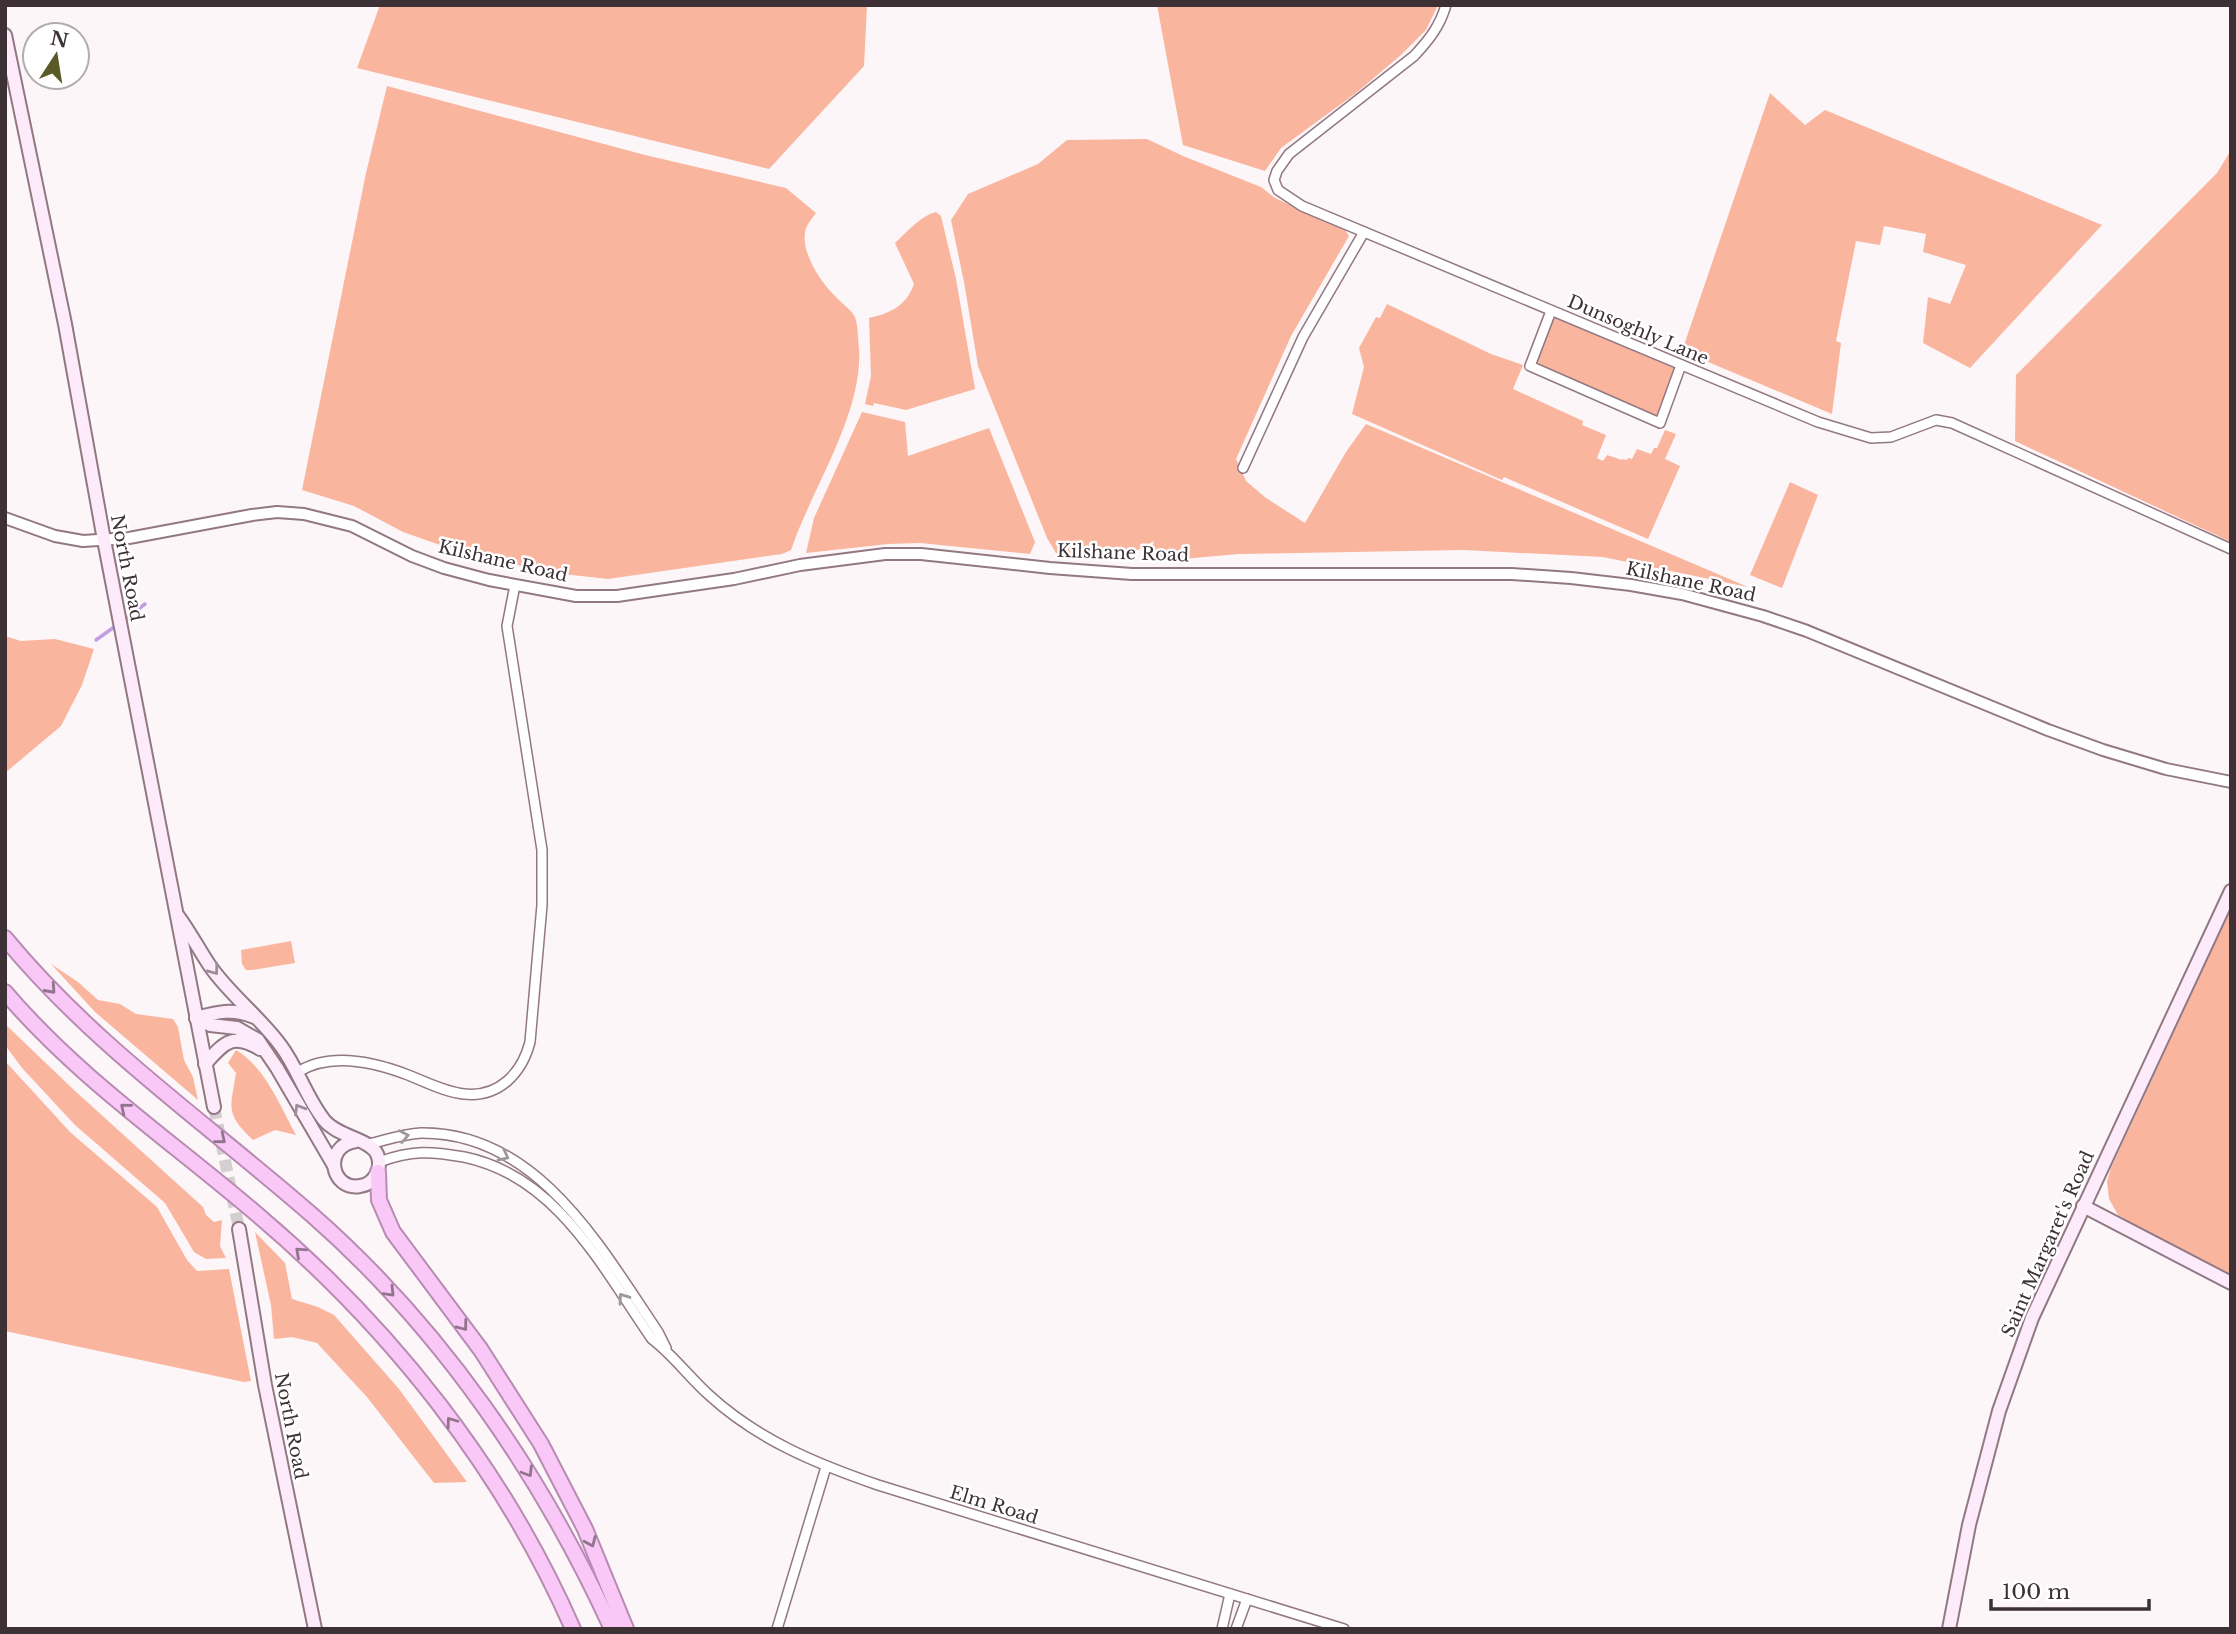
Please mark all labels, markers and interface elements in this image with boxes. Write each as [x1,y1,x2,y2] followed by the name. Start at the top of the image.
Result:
[21,21,91,91] north arrow
[48,27,71,53] text: N
[1564,290,1712,370] street label: Dunsoghly Lane
[106,513,148,623] street label: North Road
[436,535,570,587] street label: Kilshane Road
[1056,540,1190,566] street label: Kilshane Road
[1624,557,1758,607] street label: Kilshane Road
[205,962,218,974] one-way arrow
[42,981,55,994] one-way arrow
[121,1103,133,1116] one-way arrow
[295,1103,308,1116] one-way arrow
[398,1129,410,1144] one-way arrow
[213,1131,226,1144] one-way arrow
[497,1147,509,1161] one-way arrow
[1997,1148,2099,1340] street label: Saint Margaret's Road
[296,1248,309,1261] one-way arrow
[381,1284,394,1297] one-way arrow
[619,1293,631,1306] one-way arrow
[454,1318,467,1331] one-way arrow
[270,1371,312,1481] street label: North Road
[447,1417,460,1430] one-way arrow
[520,1464,533,1477] one-way arrow
[947,1481,1041,1529] street label: Elm Road
[583,1535,597,1547] one-way arrow
[1991,1568,2148,1612] scale bar
[2002,1579,2070,1605] text: 100 m

